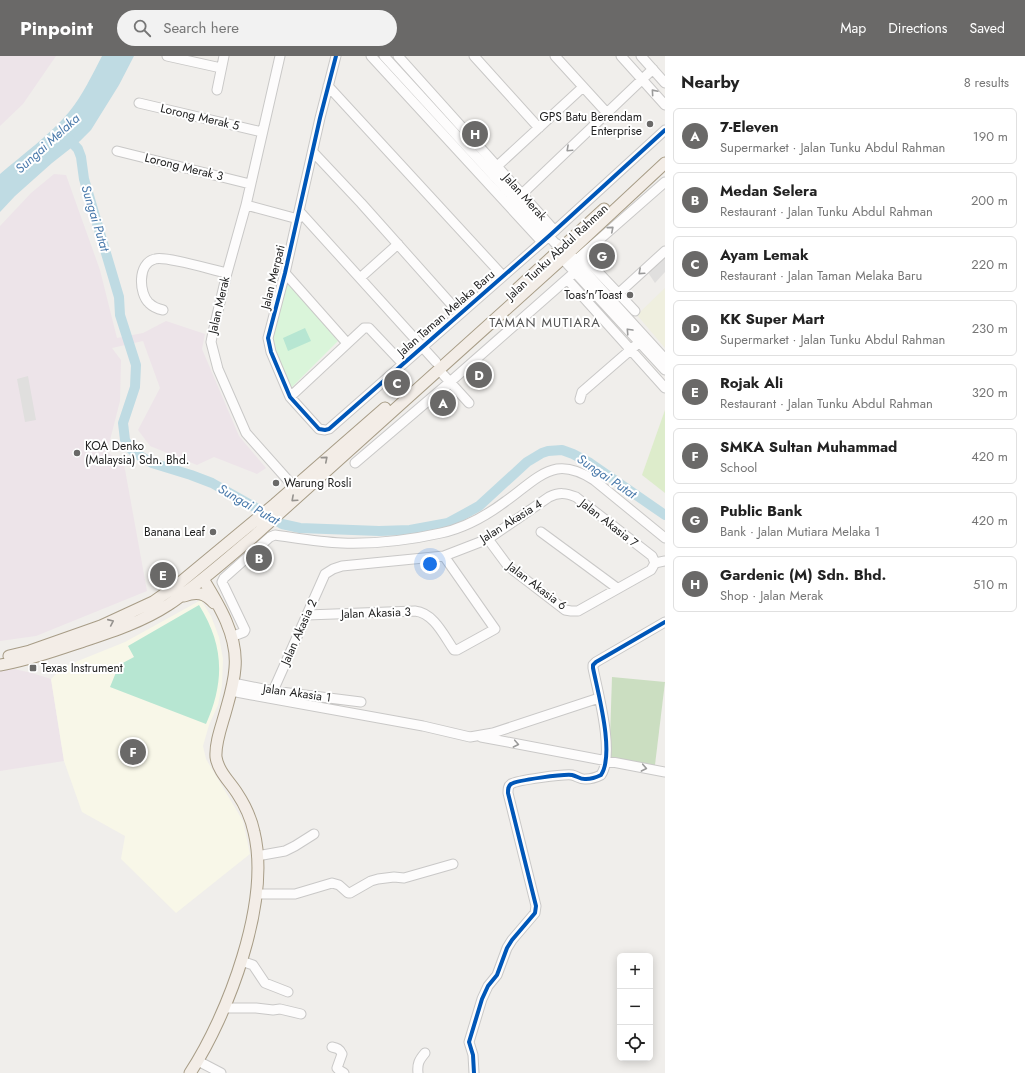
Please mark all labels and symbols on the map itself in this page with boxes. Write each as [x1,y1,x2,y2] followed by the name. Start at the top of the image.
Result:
[651,90,658,97] one-way arrow
[159,99,242,135] street label: Lorong Merak 5
[539,108,642,140] place label: GPS Batu Berendam Enterprise
[11,109,84,178] water label: Sungai Melaka
[462,119,488,149] pin: H
[645,119,655,129] marker: GPS Batu Berendam Enterprise
[566,144,574,152] one-way arrow
[143,149,226,186] street label: Lorong Merak 3
[498,168,552,225] street label: Jalan Merak
[76,183,115,254] water label: Sungai Putat
[500,200,612,306] street label: Jalan Tunku Abdul Rahman
[607,227,614,234] one-way arrow
[589,241,615,271] pin: G
[256,243,290,313] street label: Jalan Merpati
[392,265,499,362] street label: Jalan Taman Melaka Baru
[639,267,646,274] one-way arrow
[203,274,234,337] street label: Jalan Merak
[564,286,622,304] place label: Toas'n'Toast
[625,290,635,300] marker: Toas'n'Toast
[489,313,601,332] district label: TAMAN MUTIARA
[626,328,634,336] one-way arrow
[466,360,492,390] pin: D
[384,368,410,398] pin: C
[430,388,456,418] pin: A
[85,437,189,469] place label: KOA Denko (Malaysia) Sdn. Bhd.
[72,448,82,458] marker: KOA Denko (Malaysia) Sdn. Bhd.
[573,449,641,504] water label: Sungai Putat
[321,457,328,464] one-way arrow
[284,474,352,492] place label: Warung Rosli
[271,478,281,488] marker: Warung Rosli
[214,479,284,530] water label: Sungai Putat
[574,493,643,552] street label: Jalan Akasia 7
[291,495,299,502] one-way arrow
[475,495,546,548] street label: Jalan Akasia 4
[144,523,206,541] place label: Banana Leaf
[208,527,218,537] marker: Banana Leaf
[246,543,272,573] pin: B
[420,554,440,574] your location
[502,556,571,614] street label: Jalan Akasia 6
[150,560,176,590] pin: E
[276,596,322,670] street label: Jalan Akasia 2
[339,603,412,623] street label: Jalan Akasia 3
[107,618,114,626] one-way arrow
[41,659,123,677] place label: Texas Instrument
[28,663,38,673] marker: Texas Instrument
[260,679,332,707] street label: Jalan Akasia 1
[120,737,146,767] pin: F
[513,739,519,748] one-way arrow
[641,763,647,772] one-way arrow

